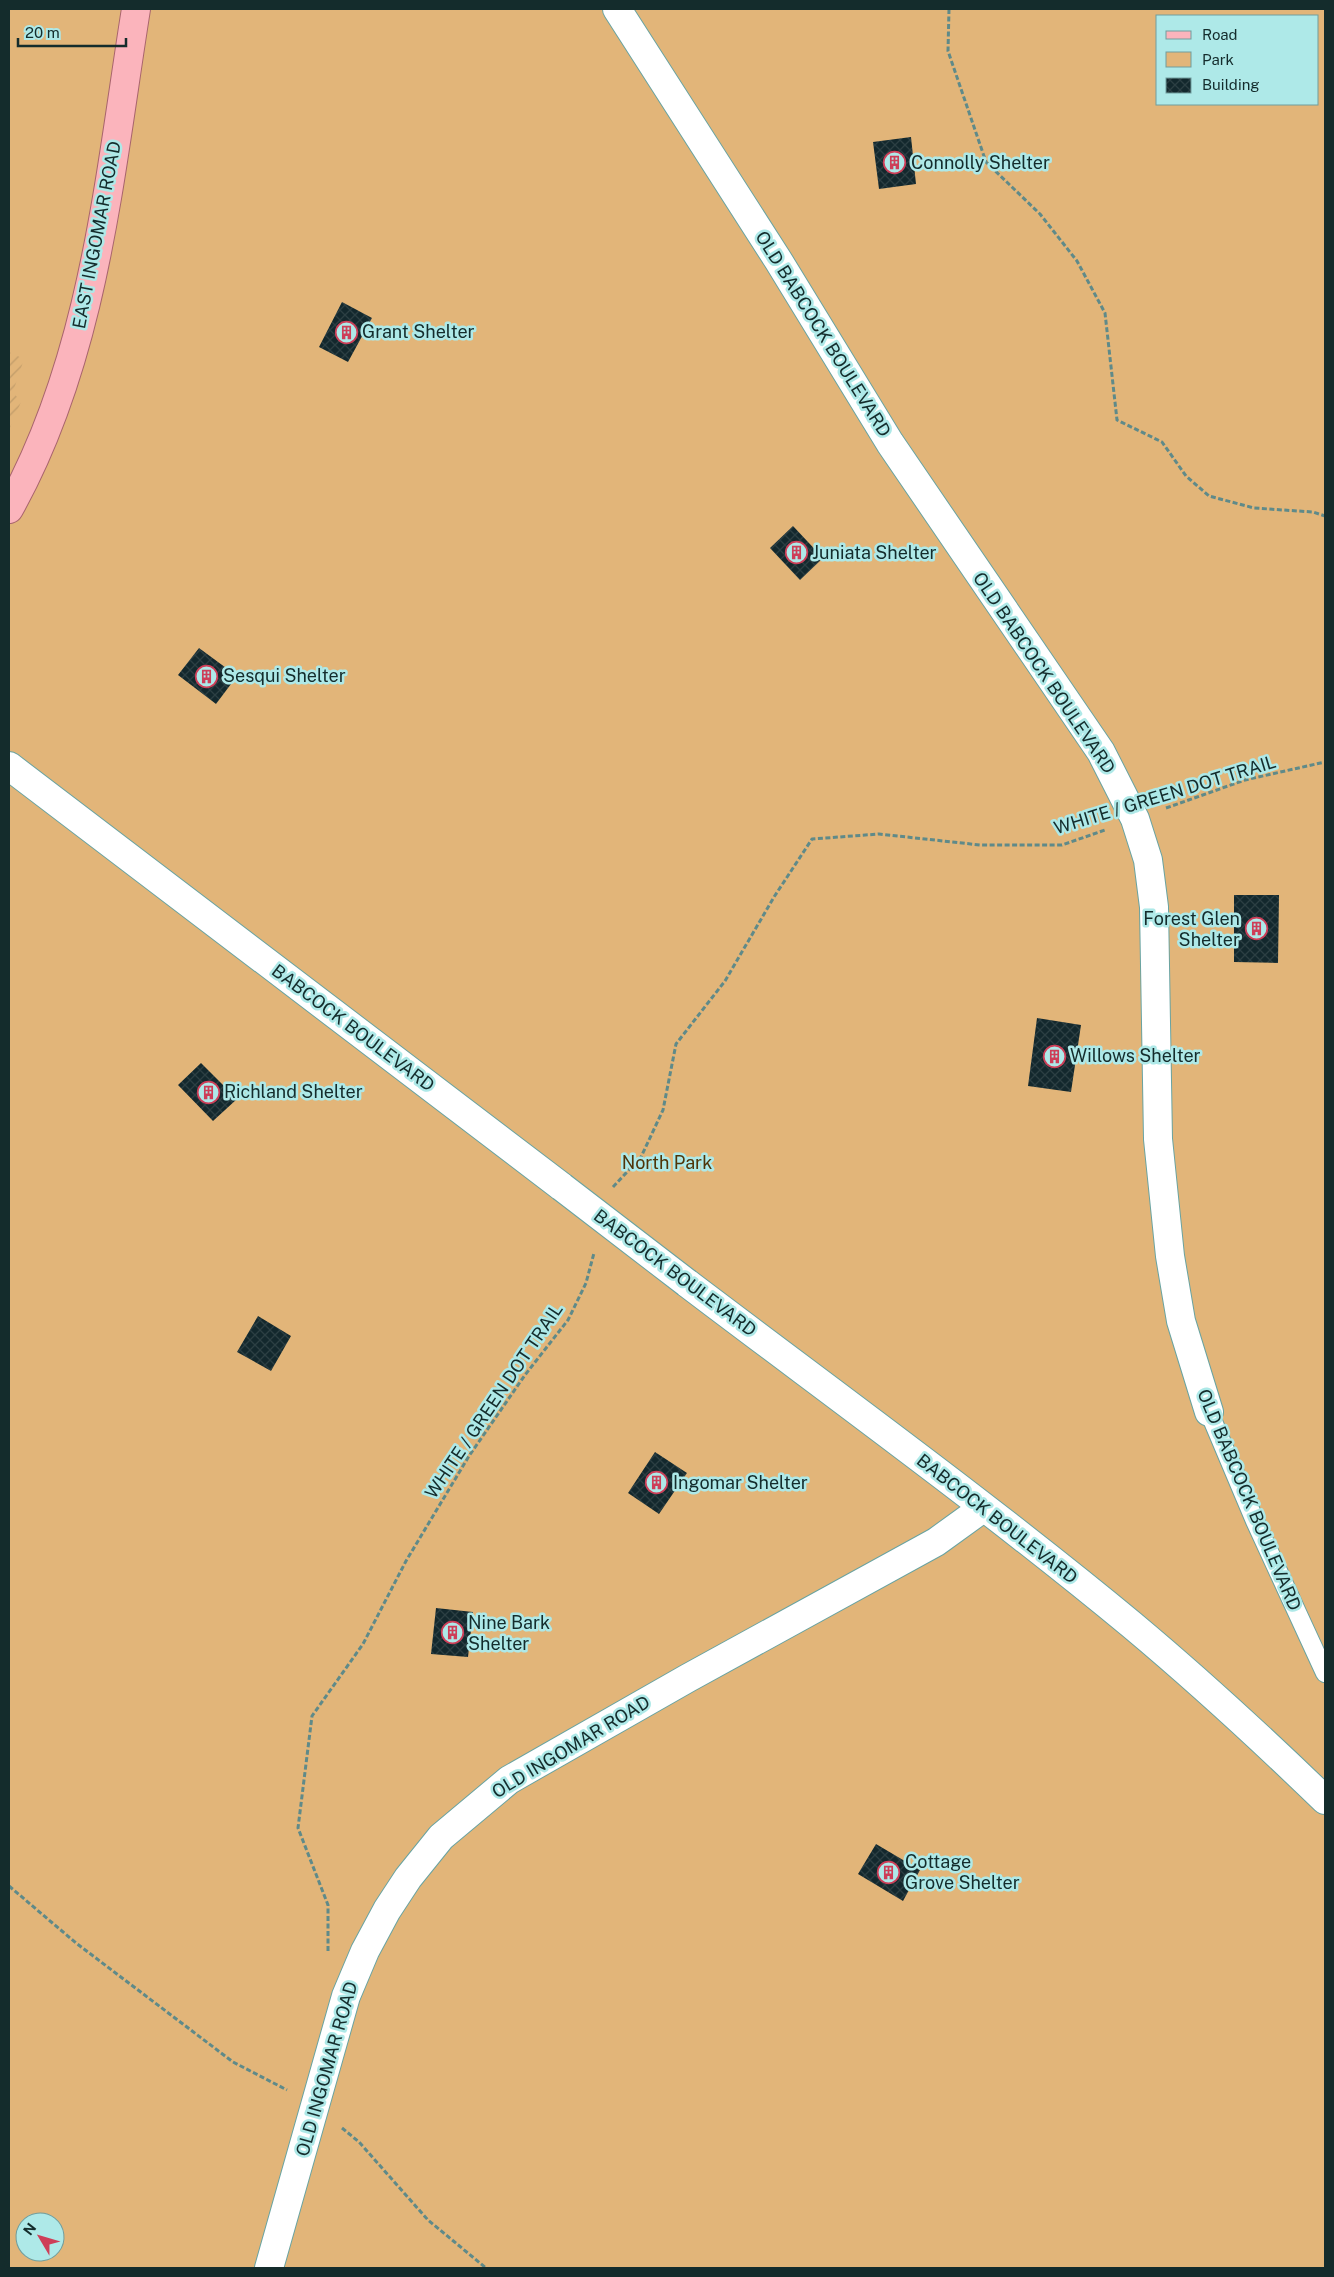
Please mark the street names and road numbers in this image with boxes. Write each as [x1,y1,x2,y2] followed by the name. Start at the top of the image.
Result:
[68,139,125,330] street label: EAST INGOMAR ROAD
[751,227,896,440] street label: OLD BABCOCK BOULEVARD
[969,568,1120,777] street label: OLD BABCOCK BOULEVARD
[1051,751,1278,838] street label: WHITE / GREEN DOT TRAIL
[268,960,439,1096] street label: BABCOCK BOULEVARD
[590,1205,761,1341] street label: BABCOCK BOULEVARD
[420,1299,567,1502] street label: WHITE / GREEN DOT TRAIL
[1193,1386,1306,1614] street label: OLD BABCOCK BOULEVARD
[913,1449,1082,1588] street label: BABCOCK BOULEVARD
[488,1691,654,1802] street label: OLD INGOMAR ROAD
[292,1979,362,2159] street label: OLD INGOMAR ROAD

